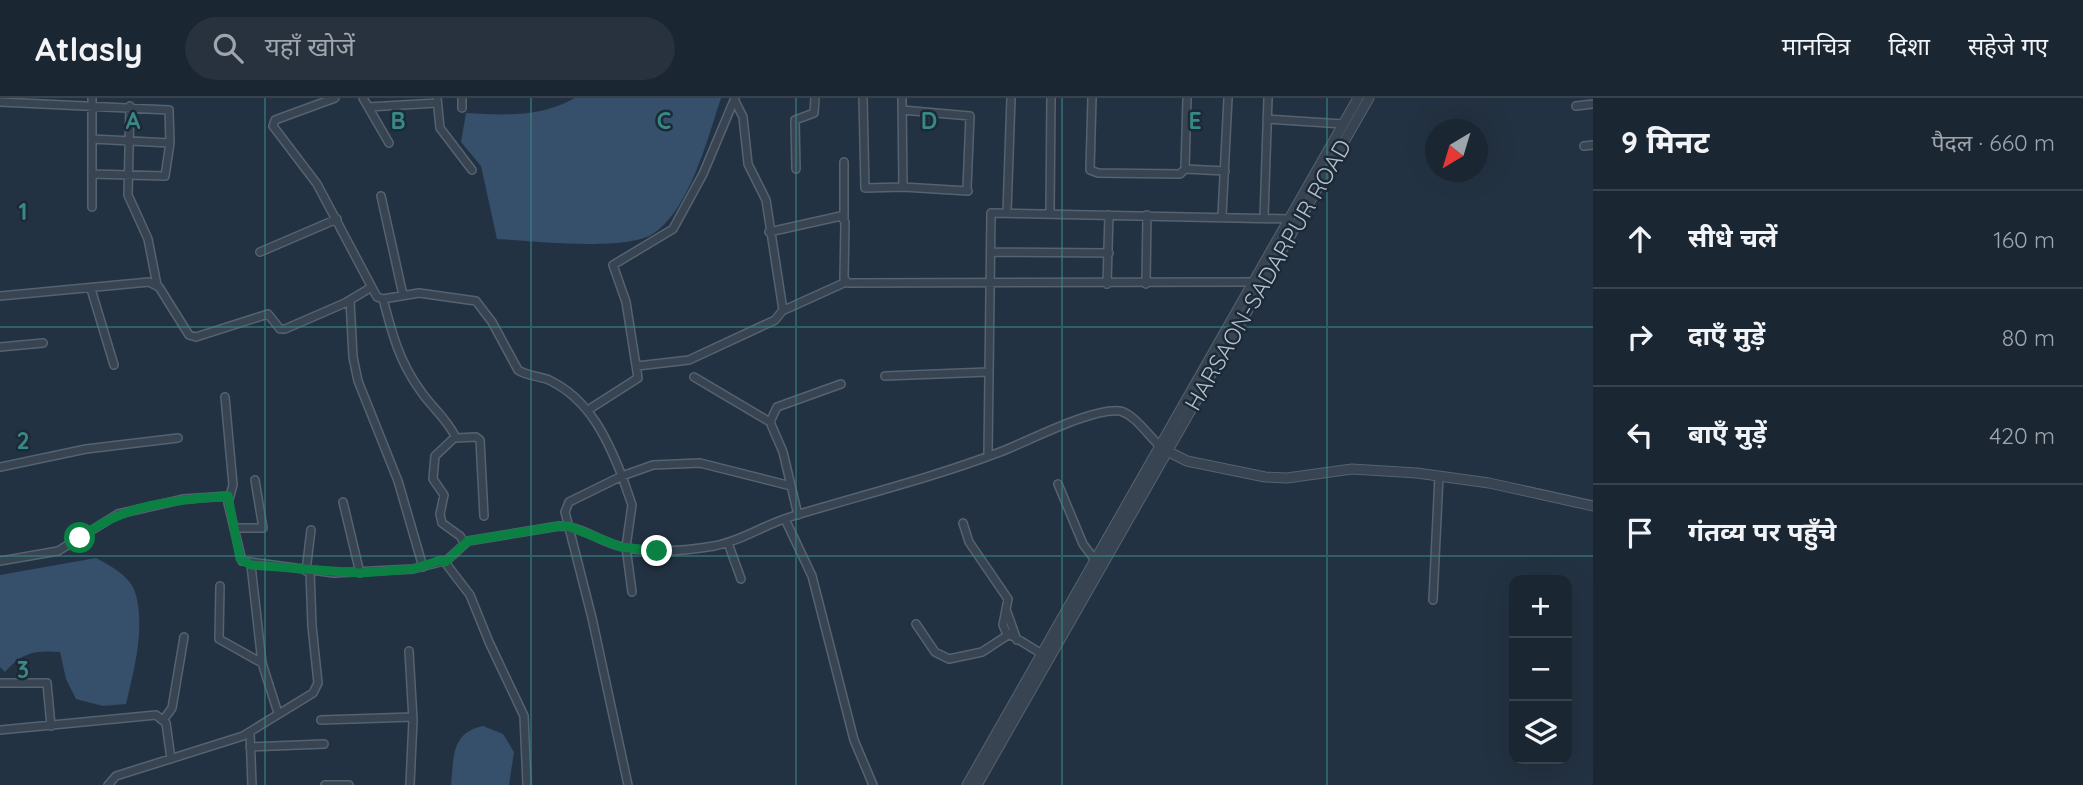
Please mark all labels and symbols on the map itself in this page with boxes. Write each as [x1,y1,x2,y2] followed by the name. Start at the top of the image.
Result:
[126,106,141,135] text: A
[390,106,406,135] text: B
[657,106,671,135] text: C
[921,106,937,135] text: D
[1188,106,1202,135] text: E
[1425,119,1488,182] north arrow
[1178,134,1357,415] street label: HARSAON-SADARPUR ROAD
[19,197,27,226] text: 1
[16,426,30,455] text: 2
[64,522,95,553] route start
[641,535,672,566] route end
[17,655,29,684] text: 3

